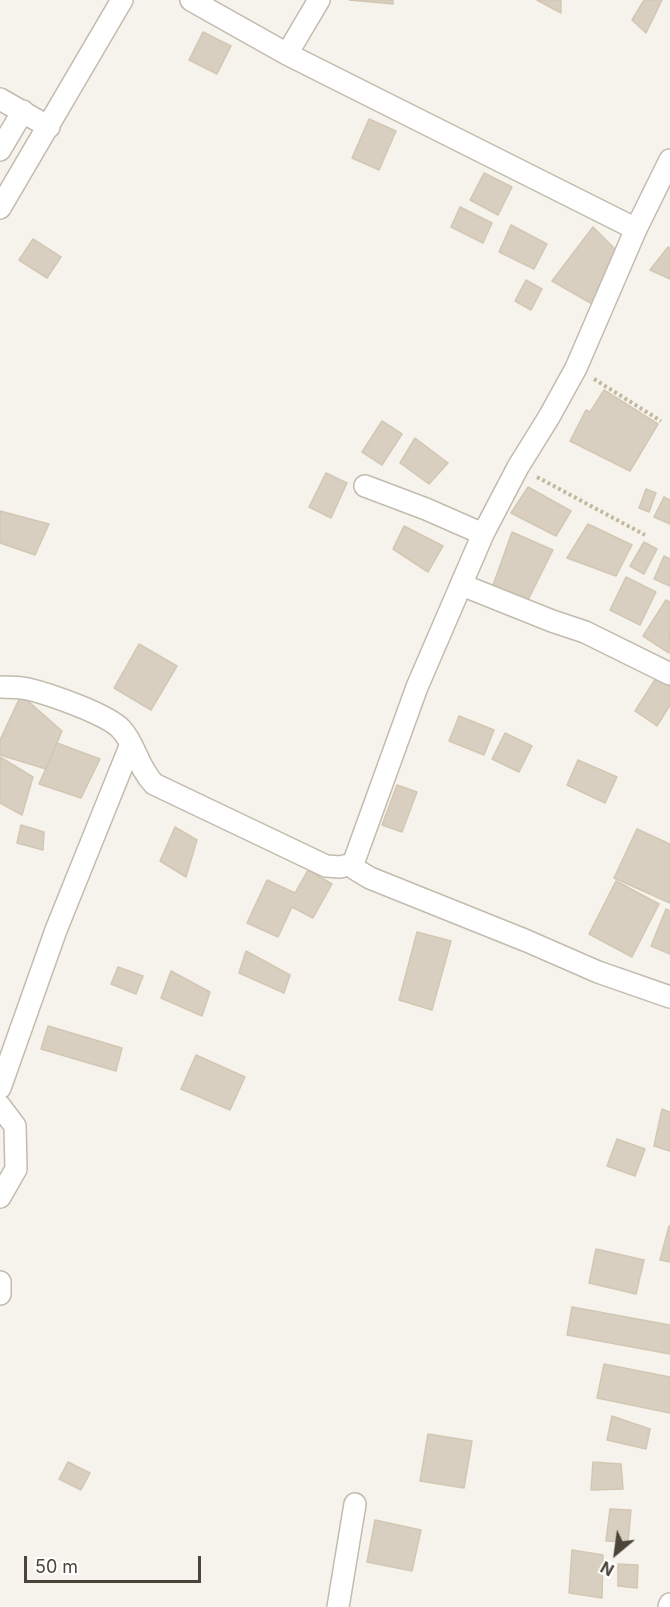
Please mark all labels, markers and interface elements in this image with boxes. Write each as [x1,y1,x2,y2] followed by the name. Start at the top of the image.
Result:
[586,1523,646,1583] north arrow
[27,1544,204,1582] scale bar
[35,1556,78,1577] text: 50 m
[597,1557,617,1580] text: N

